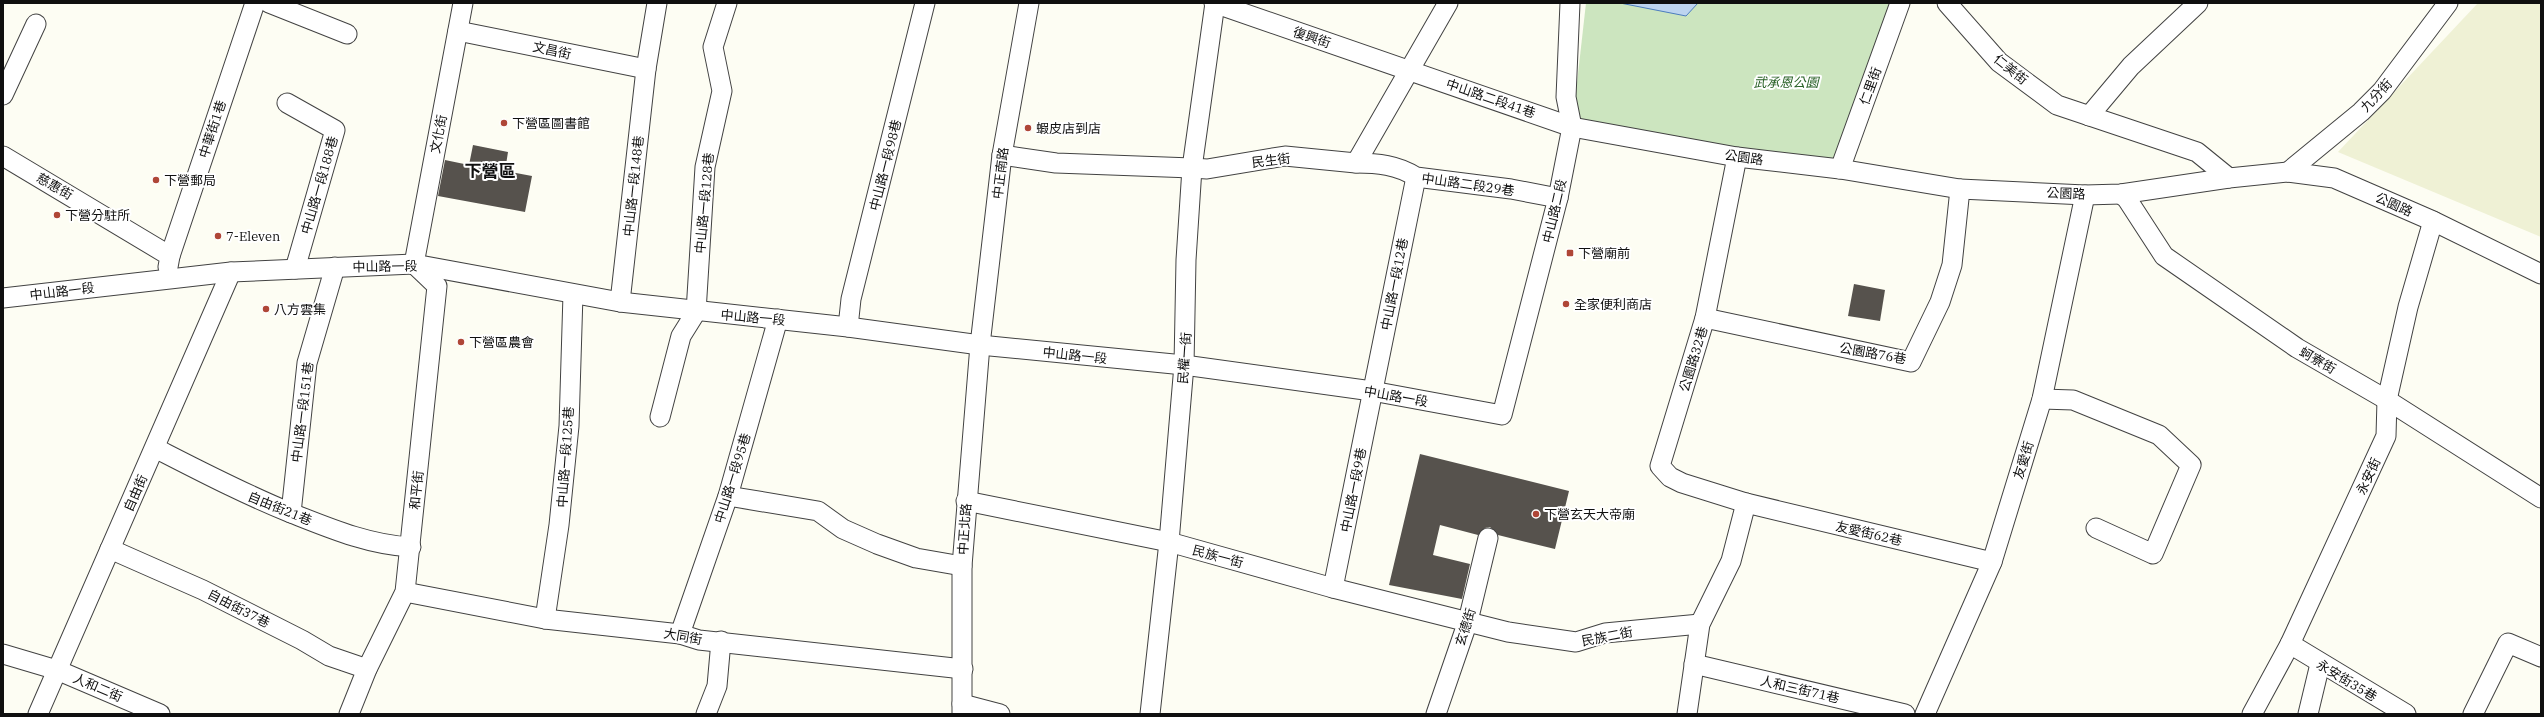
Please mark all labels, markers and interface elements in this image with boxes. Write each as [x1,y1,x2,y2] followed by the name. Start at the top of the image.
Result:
[1291,23,1333,52] street label: 復興街
[531,38,573,63] street label: 文昌街
[1990,51,2031,88] street label: 仁美街
[1856,65,1885,107] street label: 仁里街
[1753,74,1820,91] park label: 武承恩公園
[1444,75,1538,122] street label: 中山路二段41巷
[2357,75,2396,115] street label: 九分街
[195,98,230,160] street label: 中華街1巷
[426,113,451,155] street label: 文化街
[512,115,590,132] place label: 下營區圖書館
[499,118,509,128] marker: 下營區圖書館
[866,118,905,213] street label: 中山路一段98巷
[1036,120,1101,137] place label: 蝦皮店到店
[1023,123,1033,133] marker: 蝦皮店到店
[297,134,342,236] street label: 中山路一段188巷
[620,135,647,237] street label: 中山路一段148巷
[989,146,1012,200] street label: 中正南路
[1723,146,1764,169] street label: 公園路
[1251,150,1291,171] street label: 民生街
[692,152,717,254] street label: 中山路一段128巷
[465,160,516,182] district label: 下營區
[34,169,76,204] street label: 慈惠街
[1420,170,1515,199] street label: 中山路二段29巷
[164,172,216,189] place label: 下營郵局
[151,175,161,185] marker: 下營郵局
[1539,178,1570,245] street label: 中山路二段
[2046,184,2086,203] street label: 公園路
[2373,189,2415,220] street label: 公園路
[65,207,130,224] place label: 下營分駐所
[52,210,62,220] marker: 下營分駐所
[226,228,280,245] place label: 7-Eleven
[213,231,223,241] marker: 7-Eleven
[1377,237,1412,332] street label: 中山路一段12巷
[1578,245,1630,262] place label: 下營廟前
[1565,248,1575,258] marker: 下營廟前
[352,257,418,276] street label: 中山路一段
[29,279,95,304] street label: 中山路一段
[1574,296,1652,313] place label: 全家便利商店
[1561,299,1571,309] marker: 全家便利商店
[274,301,326,318] place label: 八方雲集
[261,304,271,314] marker: 八方雲集
[720,306,786,329] street label: 中山路一段
[1675,324,1711,394] street label: 公園路32巷
[1174,331,1195,385] street label: 民權一街
[469,334,534,351] place label: 下營區農會
[456,337,466,347] marker: 下營區農會
[1838,339,1908,368] street label: 公園路76巷
[2297,343,2339,378] street label: 蚵寮街
[1042,344,1108,367] street label: 中山路一段
[288,361,317,463] street label: 中山路一段151巷
[1362,382,1429,411] street label: 中山路一段
[553,406,578,508] street label: 中山路一段125巷
[711,431,754,525] street label: 中山路一段95巷
[2010,439,2037,481] street label: 友愛街
[1337,446,1370,534] street label: 中山路一段9巷
[2353,455,2384,497] street label: 永安街
[406,470,427,510] street label: 和平街
[120,472,151,514] street label: 自由街
[245,488,314,529] street label: 自由街21巷
[954,502,975,556] street label: 中正北路
[1544,506,1635,523] place label: 下營玄天大帝廟
[1531,509,1541,519] marker: 下營玄天大帝廟
[1834,518,1904,549] street label: 友愛街62巷
[1191,542,1245,571] street label: 民族一街
[205,586,273,631] street label: 自由街37巷
[1452,606,1479,648] street label: 玄德街
[1580,623,1634,650] street label: 民族二街
[662,625,704,648] street label: 大同街
[2313,656,2380,705] street label: 永安街35巷
[71,669,125,705] street label: 人和二街
[1759,672,1841,707] street label: 人和三街71巷

